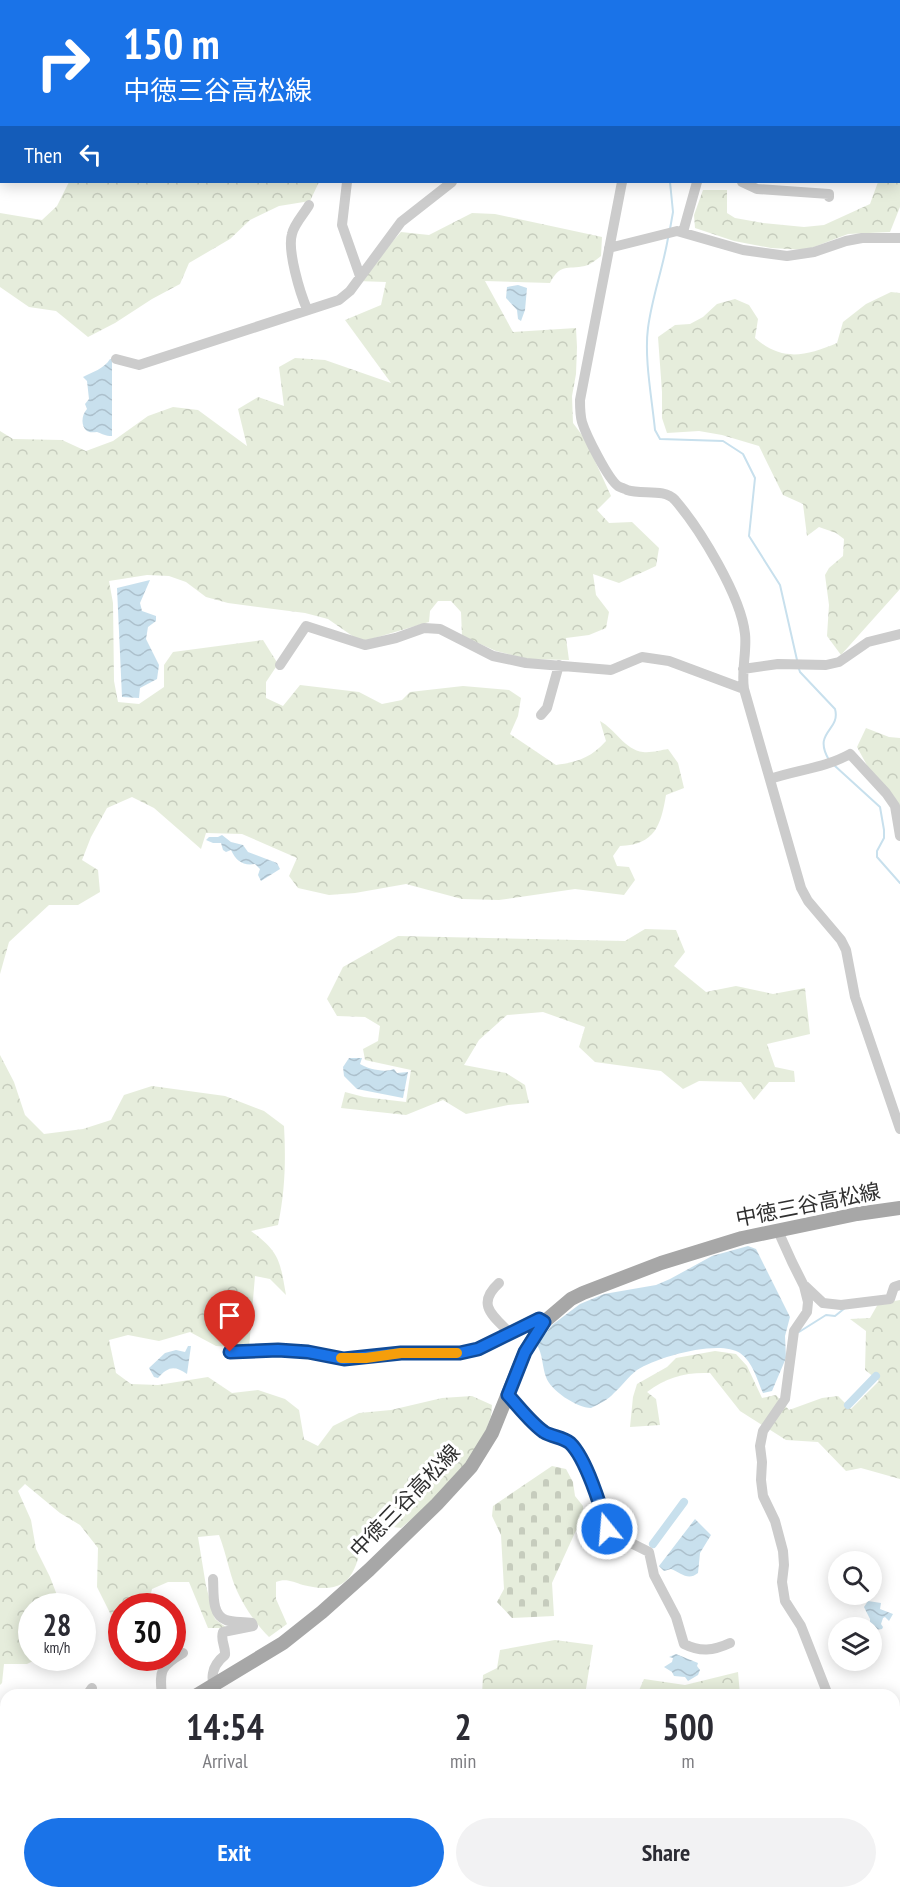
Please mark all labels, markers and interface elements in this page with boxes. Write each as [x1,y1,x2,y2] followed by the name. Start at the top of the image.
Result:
[123,16,220,71] text: 150 m
[24,24,102,102] icon: right
[123,73,312,107] text: 中徳三谷高松線
[74,138,107,171] icon: left
[24,141,62,169] text: Then
[733,1177,883,1232] street label: 中徳三谷高松線
[204,1290,255,1352] pin
[213,1299,246,1332] icon: arrive
[344,1438,465,1563] street label: 中徳三谷高松線
[575,1497,639,1561] position arrow
[828,1551,882,1671] map controls
[828,1551,882,1605] button: search
[108,1593,186,1671] speed limit sign: 30
[43,1605,71,1644] text: 28
[828,1617,882,1671] button: layers
[44,1638,70,1657] text: km/h
[186,1703,264,1750] text: 14:54
[454,1703,472,1750] text: 2
[662,1703,714,1750] text: 500
[202,1748,248,1774] text: Arrival
[450,1748,476,1774] text: min
[682,1748,695,1774] text: m
[24,1818,444,1887] button: Exit
[456,1818,876,1887] button: Share

